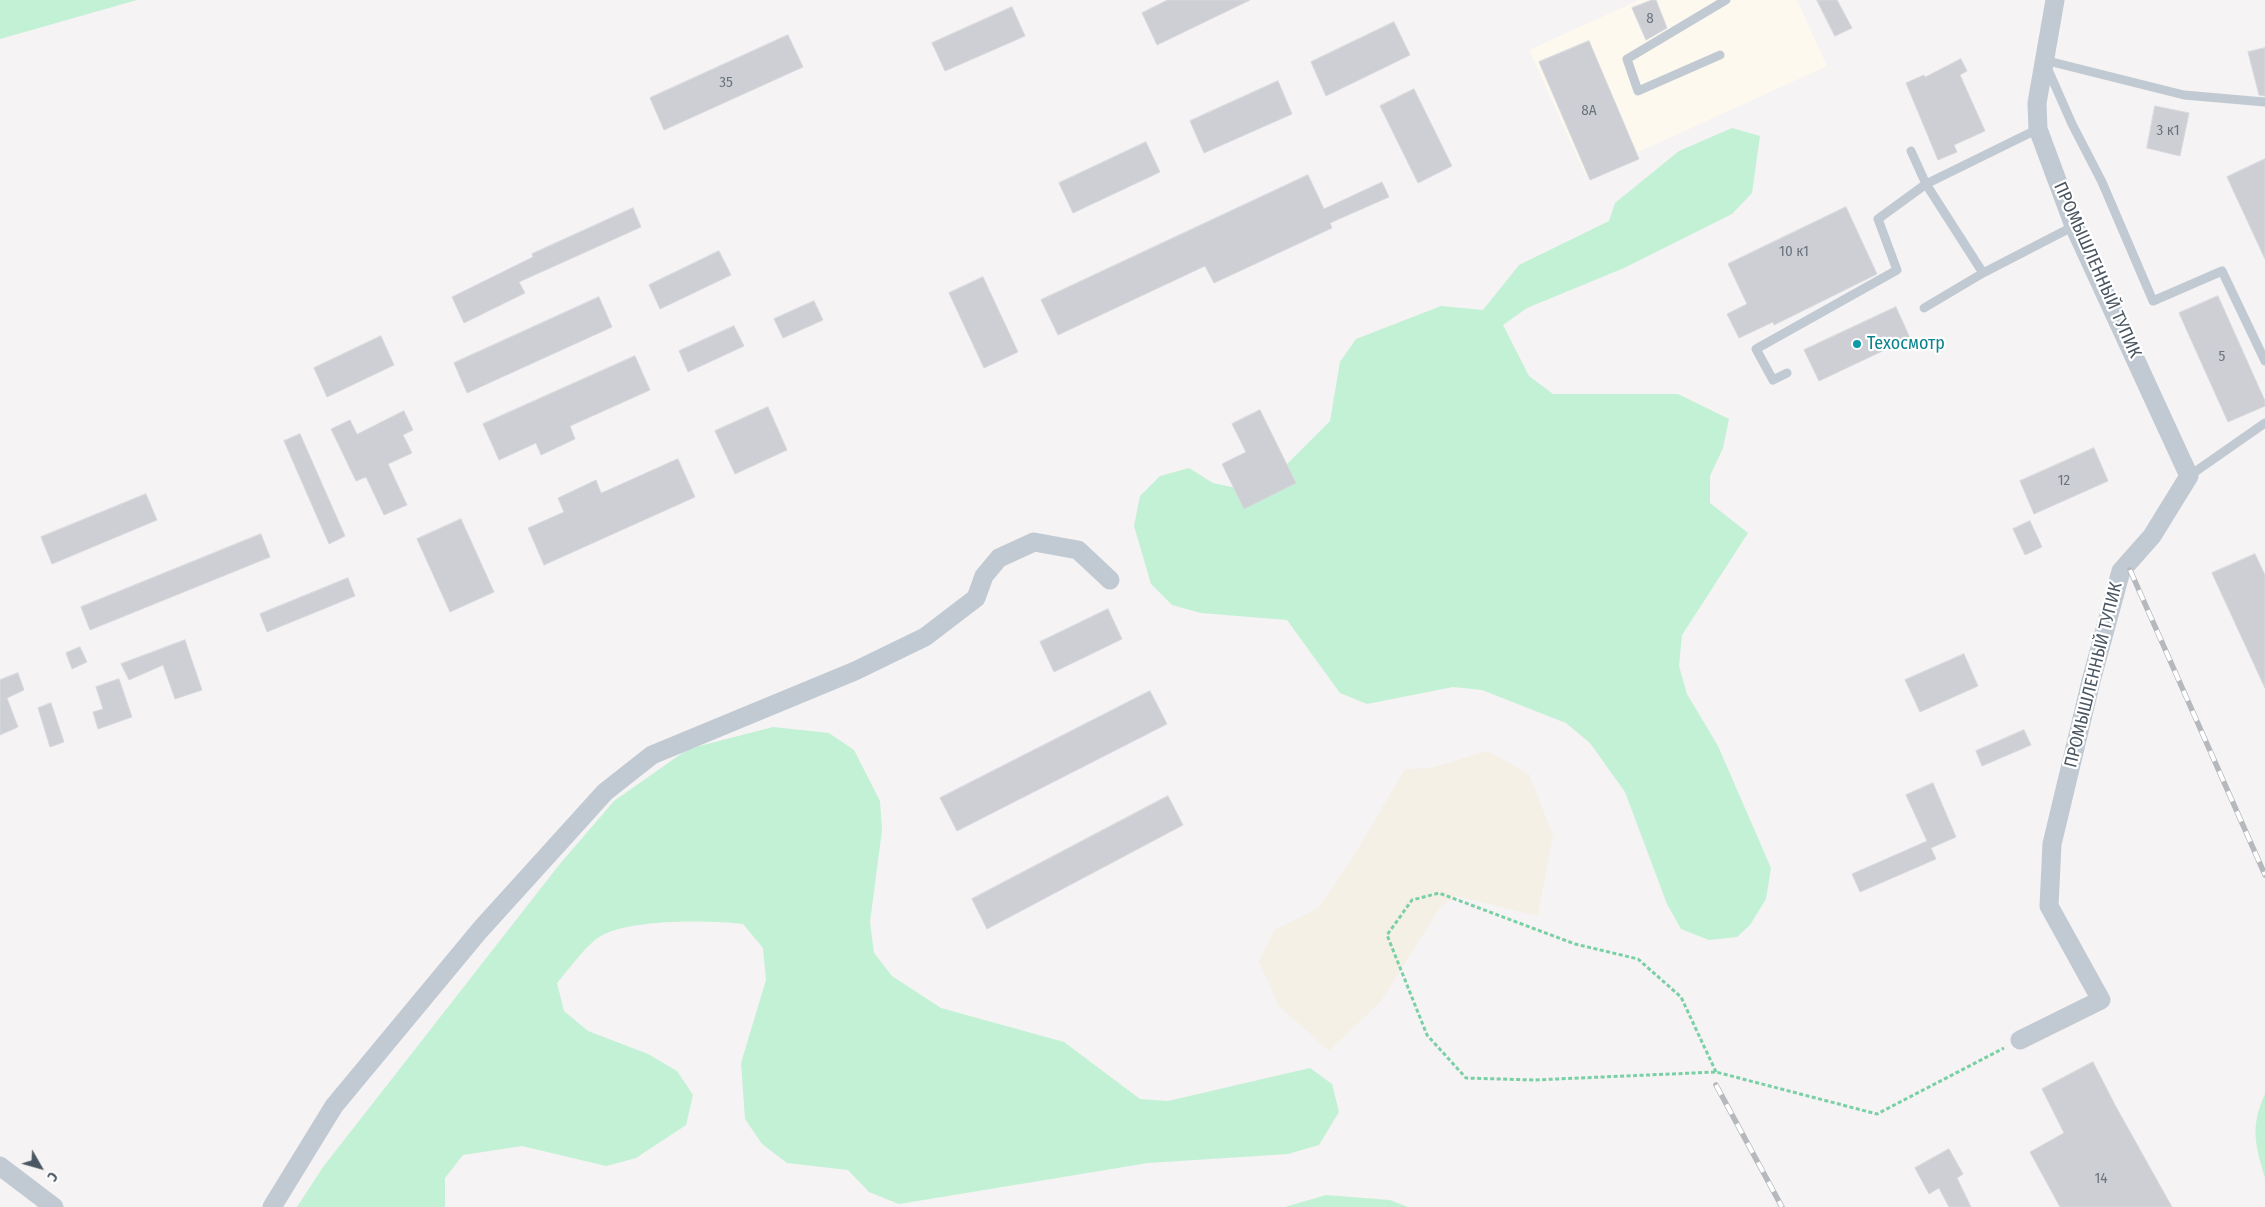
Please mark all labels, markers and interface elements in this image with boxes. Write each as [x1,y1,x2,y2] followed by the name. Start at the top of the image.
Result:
[1646,10,1654,28] house number: 8
[719,74,733,92] house number: 35
[1581,102,1597,120] house number: 8А
[2157,122,2179,140] house number: 3 к1
[2048,179,2146,361] street label: ПРОМЫШЛЕННЫЙ ТУПИК
[1779,243,1809,261] house number: 10 к1
[1867,333,1945,355] place label: Техосмотр
[1851,338,1863,350] marker: Техосмотр
[2219,348,2225,366] house number: 5
[2058,472,2070,490] house number: 12
[2061,580,2127,770] street label: ПРОМЫШЛЕННЫЙ ТУПИК
[15,1142,65,1192] north arrow
[43,1168,61,1185] text: С
[2094,1170,2108,1188] house number: 14

